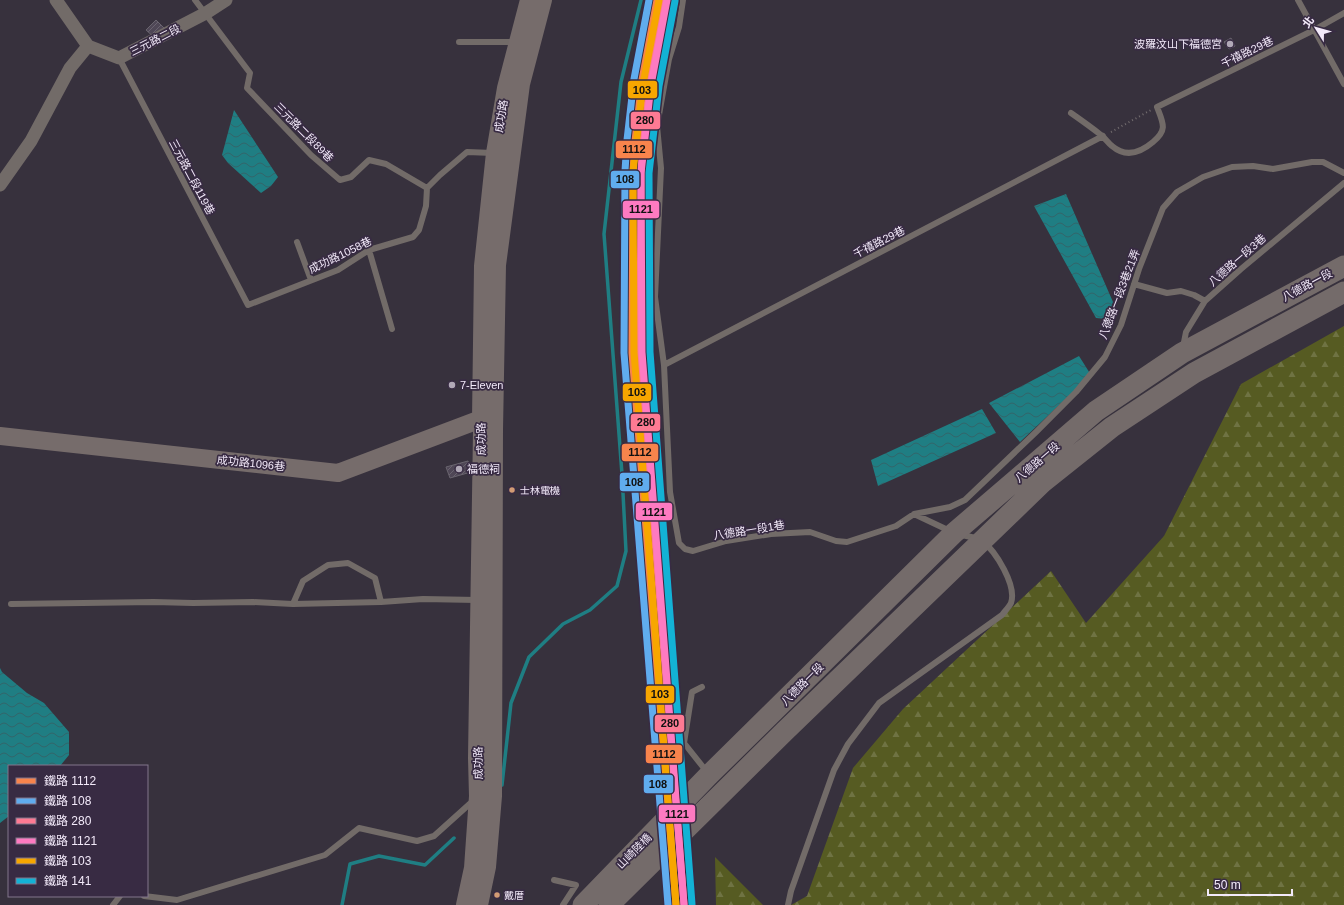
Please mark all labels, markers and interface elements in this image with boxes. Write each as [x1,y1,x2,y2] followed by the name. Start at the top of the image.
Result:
[1296,8,1336,48] north arrow
[1300,14,1316,30] text: 北
[128,22,182,58] street label: 三元路二段
[1219,34,1275,70] street label: 千禧路29巷
[1134,38,1222,50] place label: 波羅汶山下福德宮
[1225,39,1235,49] marker: 波羅汶山下福德宮
[627,80,658,99] line badge: 103
[633,84,651,96] text: 103
[492,99,510,133] street label: 成功路
[272,100,336,164] street label: 三元路二段89巷
[630,111,661,130] line badge: 280
[636,114,654,126] text: 280
[167,137,217,217] street label: 三元路二段119巷
[615,140,653,159] line badge: 1112
[622,143,646,155] text: 1112
[610,170,640,189] line badge: 108
[616,173,634,185] text: 108
[622,200,660,219] line badge: 1121
[629,203,653,215] text: 1121
[851,224,907,260] street label: 千禧路29巷
[1206,232,1268,288] street label: 八德路一段3巷
[307,235,373,275] street label: 成功路1058巷
[1096,247,1142,341] street label: 八德路一段3巷21弄
[1280,267,1334,303] street label: 八德路一段
[460,379,503,391] place label: 7-Eleven
[447,380,457,390] marker: 7-Eleven
[622,383,652,402] line badge: 103
[628,386,646,398] text: 103
[630,413,661,432] line badge: 280
[637,416,655,428] text: 280
[475,422,487,456] street label: 成功路
[1012,439,1062,485] street label: 八德路一段
[621,443,659,462] line badge: 1112
[628,446,652,458] text: 1112
[216,453,286,473] street label: 成功路1096巷
[467,463,500,475] place label: 福德祠
[454,464,464,474] marker: 福德祠
[619,472,650,492] line badge: 108
[625,476,643,488] text: 108
[507,485,517,495] marker: 士林電機
[520,485,560,496] place label: 士林電機
[635,502,673,521] line badge: 1121
[642,506,666,518] text: 1121
[712,518,786,542] street label: 八德路一段1巷
[778,660,826,708] street label: 八德路一段
[645,685,675,704] line badge: 103
[651,688,669,700] text: 103
[654,714,685,733] line badge: 280
[661,717,679,729] text: 280
[645,744,683,764] line badge: 1112
[472,746,484,780] street label: 成功路
[652,748,676,760] text: 1112
[8,765,148,897] legend
[44,774,97,788] text: 鐵路 1112
[643,774,674,794] line badge: 108
[649,778,667,790] text: 108
[44,794,92,808] text: 鐵路 108
[658,804,696,823] line badge: 1121
[665,808,689,820] text: 1121
[44,814,92,828] text: 鐵路 280
[614,831,654,871] street label: 山崎陸橋
[44,834,97,848] text: 鐵路 1121
[44,854,92,868] text: 鐵路 103
[1208,871,1292,897] scale bar
[44,874,92,888] text: 鐵路 141
[1214,878,1241,892] text: 50 m
[492,890,502,900] marker: 戴厝
[504,890,524,901] place label: 戴厝

